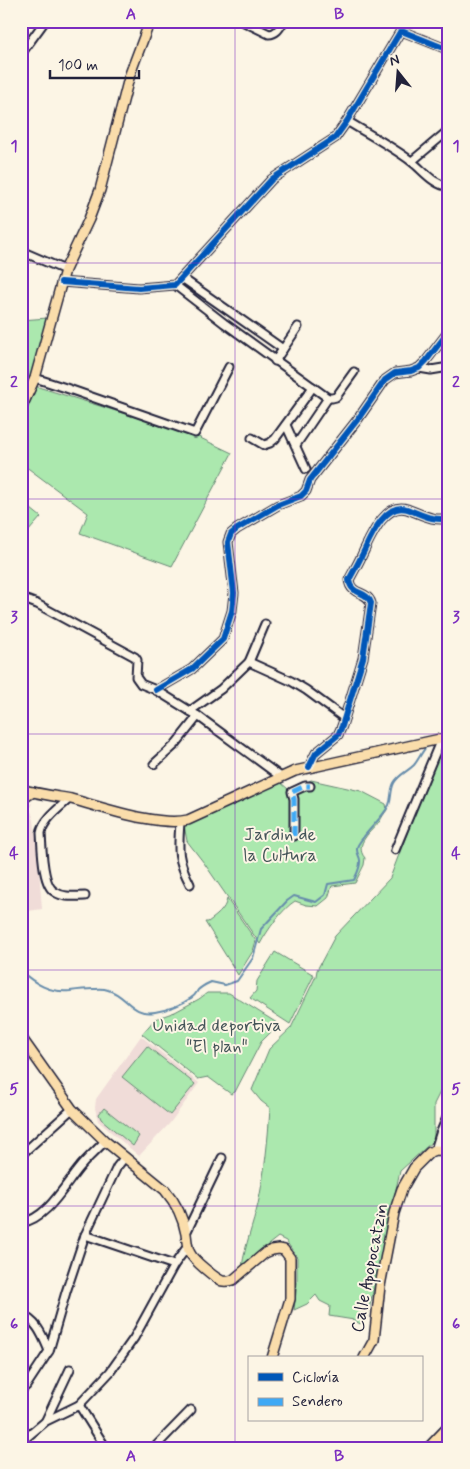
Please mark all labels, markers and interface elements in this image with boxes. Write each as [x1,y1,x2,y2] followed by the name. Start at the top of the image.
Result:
[126,4,136,25] text: A
[334,4,344,25] text: B
[50,48,139,80] scale bar
[372,48,422,98] north arrow
[387,51,402,70] text: N
[58,56,98,76] text: 100 m
[10,136,18,157] text: 1
[452,136,460,157] text: 1
[10,372,18,393] text: 2
[452,372,460,393] text: 2
[10,607,18,628] text: 3
[452,607,460,628] text: 3
[243,823,317,868] park label: Jardin de la Cultura
[9,843,19,864] text: 4
[451,843,461,864] text: 4
[153,1014,282,1059] park label: Unidad deportiva "El plan"
[9,1079,19,1100] text: 5
[451,1079,461,1100] text: 5
[346,1201,395,1335] street label: Calle Apopocatzin
[10,1314,18,1335] text: 6
[452,1314,460,1335] text: 6
[248,1356,422,1422] legend
[292,1368,340,1388] text: Ciclovía
[292,1392,343,1412] text: Sendero
[126,1446,136,1467] text: A
[334,1446,344,1467] text: B

